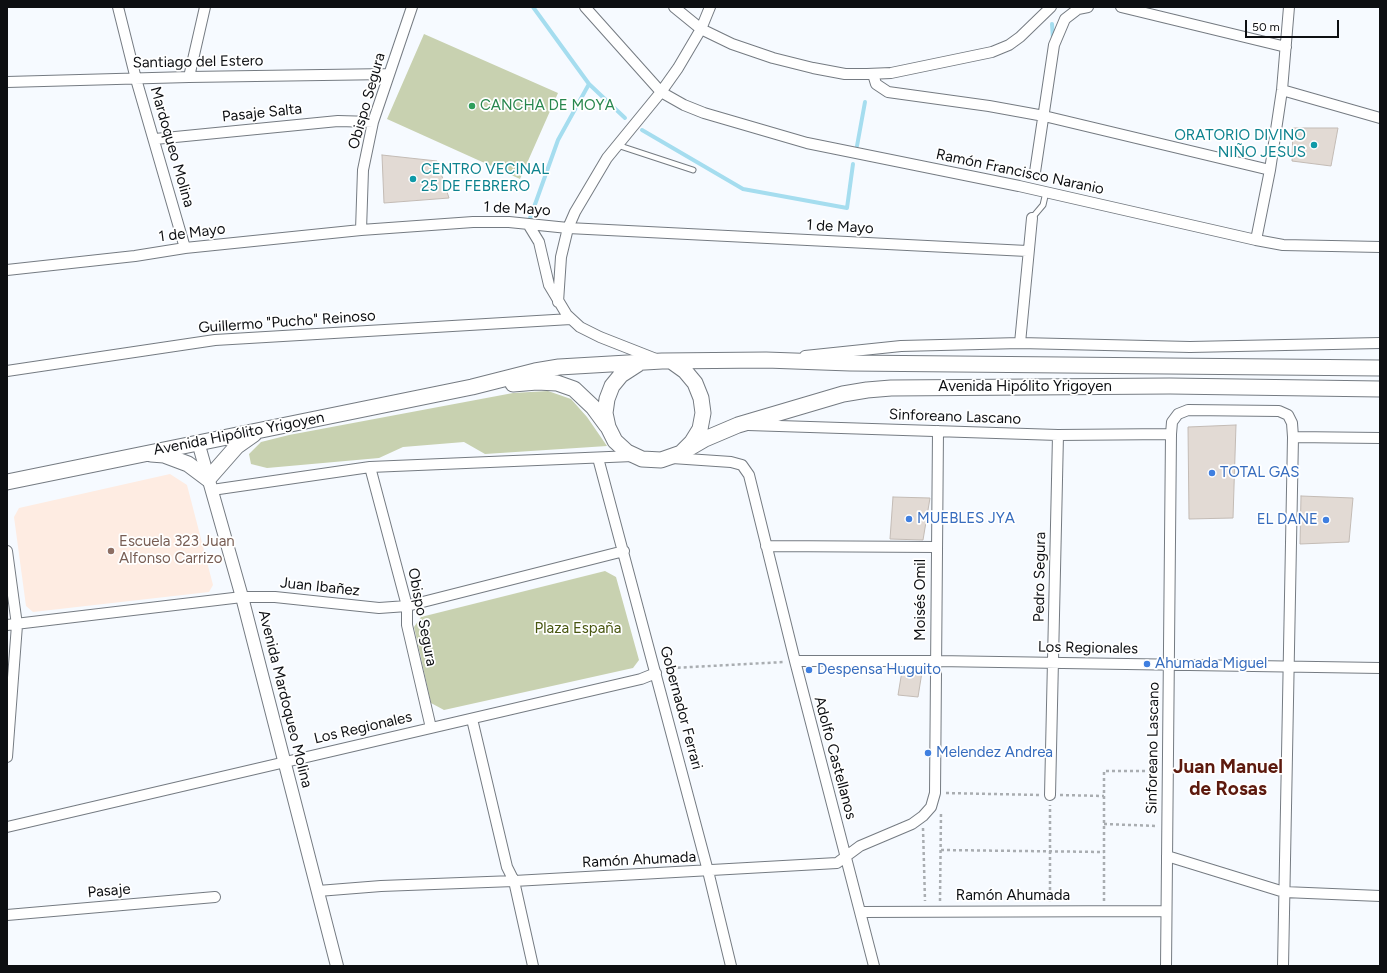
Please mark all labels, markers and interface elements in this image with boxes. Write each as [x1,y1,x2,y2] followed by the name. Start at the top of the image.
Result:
[1247,12,1341,38] scale bar
[1252,20,1280,34] text: 50 m
[345,51,389,151] street label: Obispo Segura
[133,52,263,72] street label: Santiago del Estero
[146,85,198,209] street label: Mardoqueo Molina
[480,97,615,115] place label: CANCHA DE MOYA
[221,100,303,126] street label: Pasaje Salta
[467,101,477,111] marker: CANCHA DE MOYA
[1174,127,1306,162] place label: ORATORIO DIVINO NIÑO JESUS
[1309,140,1319,150] marker: ORATORIO DIVINO NIÑO JESUS
[934,145,1106,199] street label: Ramón Francisco Naranio
[421,161,549,196] place label: CENTRO VECINAL 25 DE FEBRERO
[408,174,418,184] marker: CENTRO VECINAL 25 DE FEBRERO
[483,198,551,220] street label: 1 de Mayo
[806,216,874,238] street label: 1 de Mayo
[158,220,226,246] street label: 1 de Mayo
[198,307,376,337] street label: Guillermo "Pucho" Reinoso
[938,378,1112,396] street label: Avenida Hipólito Yrigoyen
[889,406,1021,428] street label: Sinforeano Lascano
[152,409,326,459] street label: Avenida Hipólito Yrigoyen
[1220,464,1299,482] place label: TOTAL GAS
[1207,468,1217,478] marker: TOTAL GAS
[917,510,1015,528] place label: MUEBLES JYA
[1257,511,1318,529] place label: EL DANE
[904,514,914,524] marker: MUEBLES JYA
[1321,515,1331,525] marker: EL DANE
[1030,532,1050,622] street label: Pedro Segura
[119,533,235,568] place label: Escuela 323 Juan Alfonso Carrizo
[106,546,116,556] marker: Escuela 323 Juan Alfonso Carrizo
[912,559,930,641] street label: Moisés Omil
[404,566,440,668] street label: Obispo Segura
[279,574,361,600] street label: Juan Ibañez
[254,608,316,790] street label: Avenida Mardoqueo Molina
[535,620,621,638] park label: Plaza España
[1038,638,1138,658] street label: Los Regionales
[656,644,706,772] street label: Gobernador Ferrari
[1155,655,1267,673] place label: Ahumada Miguel
[1142,659,1152,669] marker: Ahumada Miguel
[817,661,941,679] place label: Despensa Huguito
[804,665,814,675] marker: Despensa Huguito
[1143,682,1163,814] street label: Sinforeano Lascano
[810,695,860,821] street label: Adolfo Castellanos
[312,708,414,748] street label: Los Regionales
[936,744,1053,762] place label: Melendez Andrea
[923,748,933,758] marker: Melendez Andrea
[1173,756,1283,800] district label: Juan Manuel de Rosas
[581,848,697,872] street label: Ramón Ahumada
[87,880,131,902] street label: Pasaje
[956,887,1070,905] street label: Ramón Ahumada

